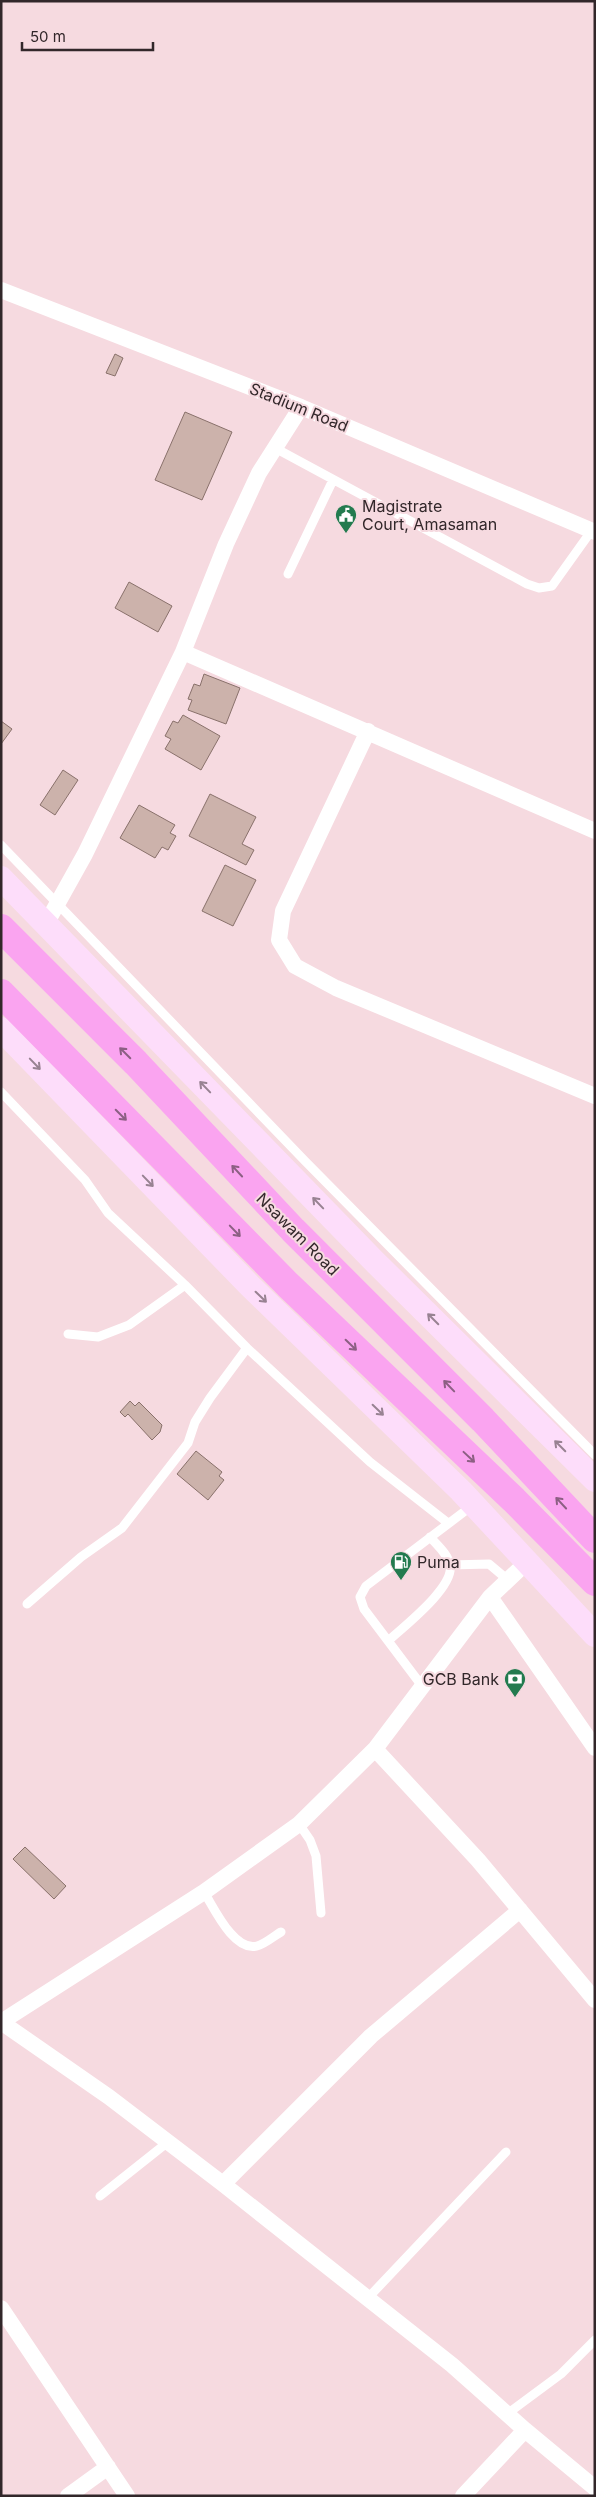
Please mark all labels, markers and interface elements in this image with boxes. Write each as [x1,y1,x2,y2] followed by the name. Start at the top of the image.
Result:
[22,20,154,52] scale bar
[30,27,66,46] text: 50 m
[247,378,351,436] street label: Stadium Road
[362,496,497,534] place label: Magistrate Court, Amasaman
[334,503,358,534] public building icon: Magistrate Court, Amasaman
[119,1046,131,1059] one-way arrow
[29,1057,41,1070] one-way arrow
[199,1080,211,1093] one-way arrow
[115,1109,127,1122] one-way arrow
[231,1164,243,1177] one-way arrow
[142,1174,154,1187] one-way arrow
[253,1189,343,1279] street label: Nsawam Road
[312,1197,324,1209] one-way arrow
[229,1225,241,1237] one-way arrow
[255,1291,267,1303] one-way arrow
[427,1313,439,1325] one-way arrow
[344,1339,357,1351] one-way arrow
[444,1380,456,1392] one-way arrow
[372,1404,384,1417] one-way arrow
[555,1440,567,1452] one-way arrow
[462,1451,475,1463] one-way arrow
[555,1497,567,1510] one-way arrow
[389,1550,413,1581] fuel station icon: Puma
[417,1552,460,1572] place label: Puma
[503,1667,527,1698] bank icon: GCB Bank
[423,1669,499,1689] place label: GCB Bank

